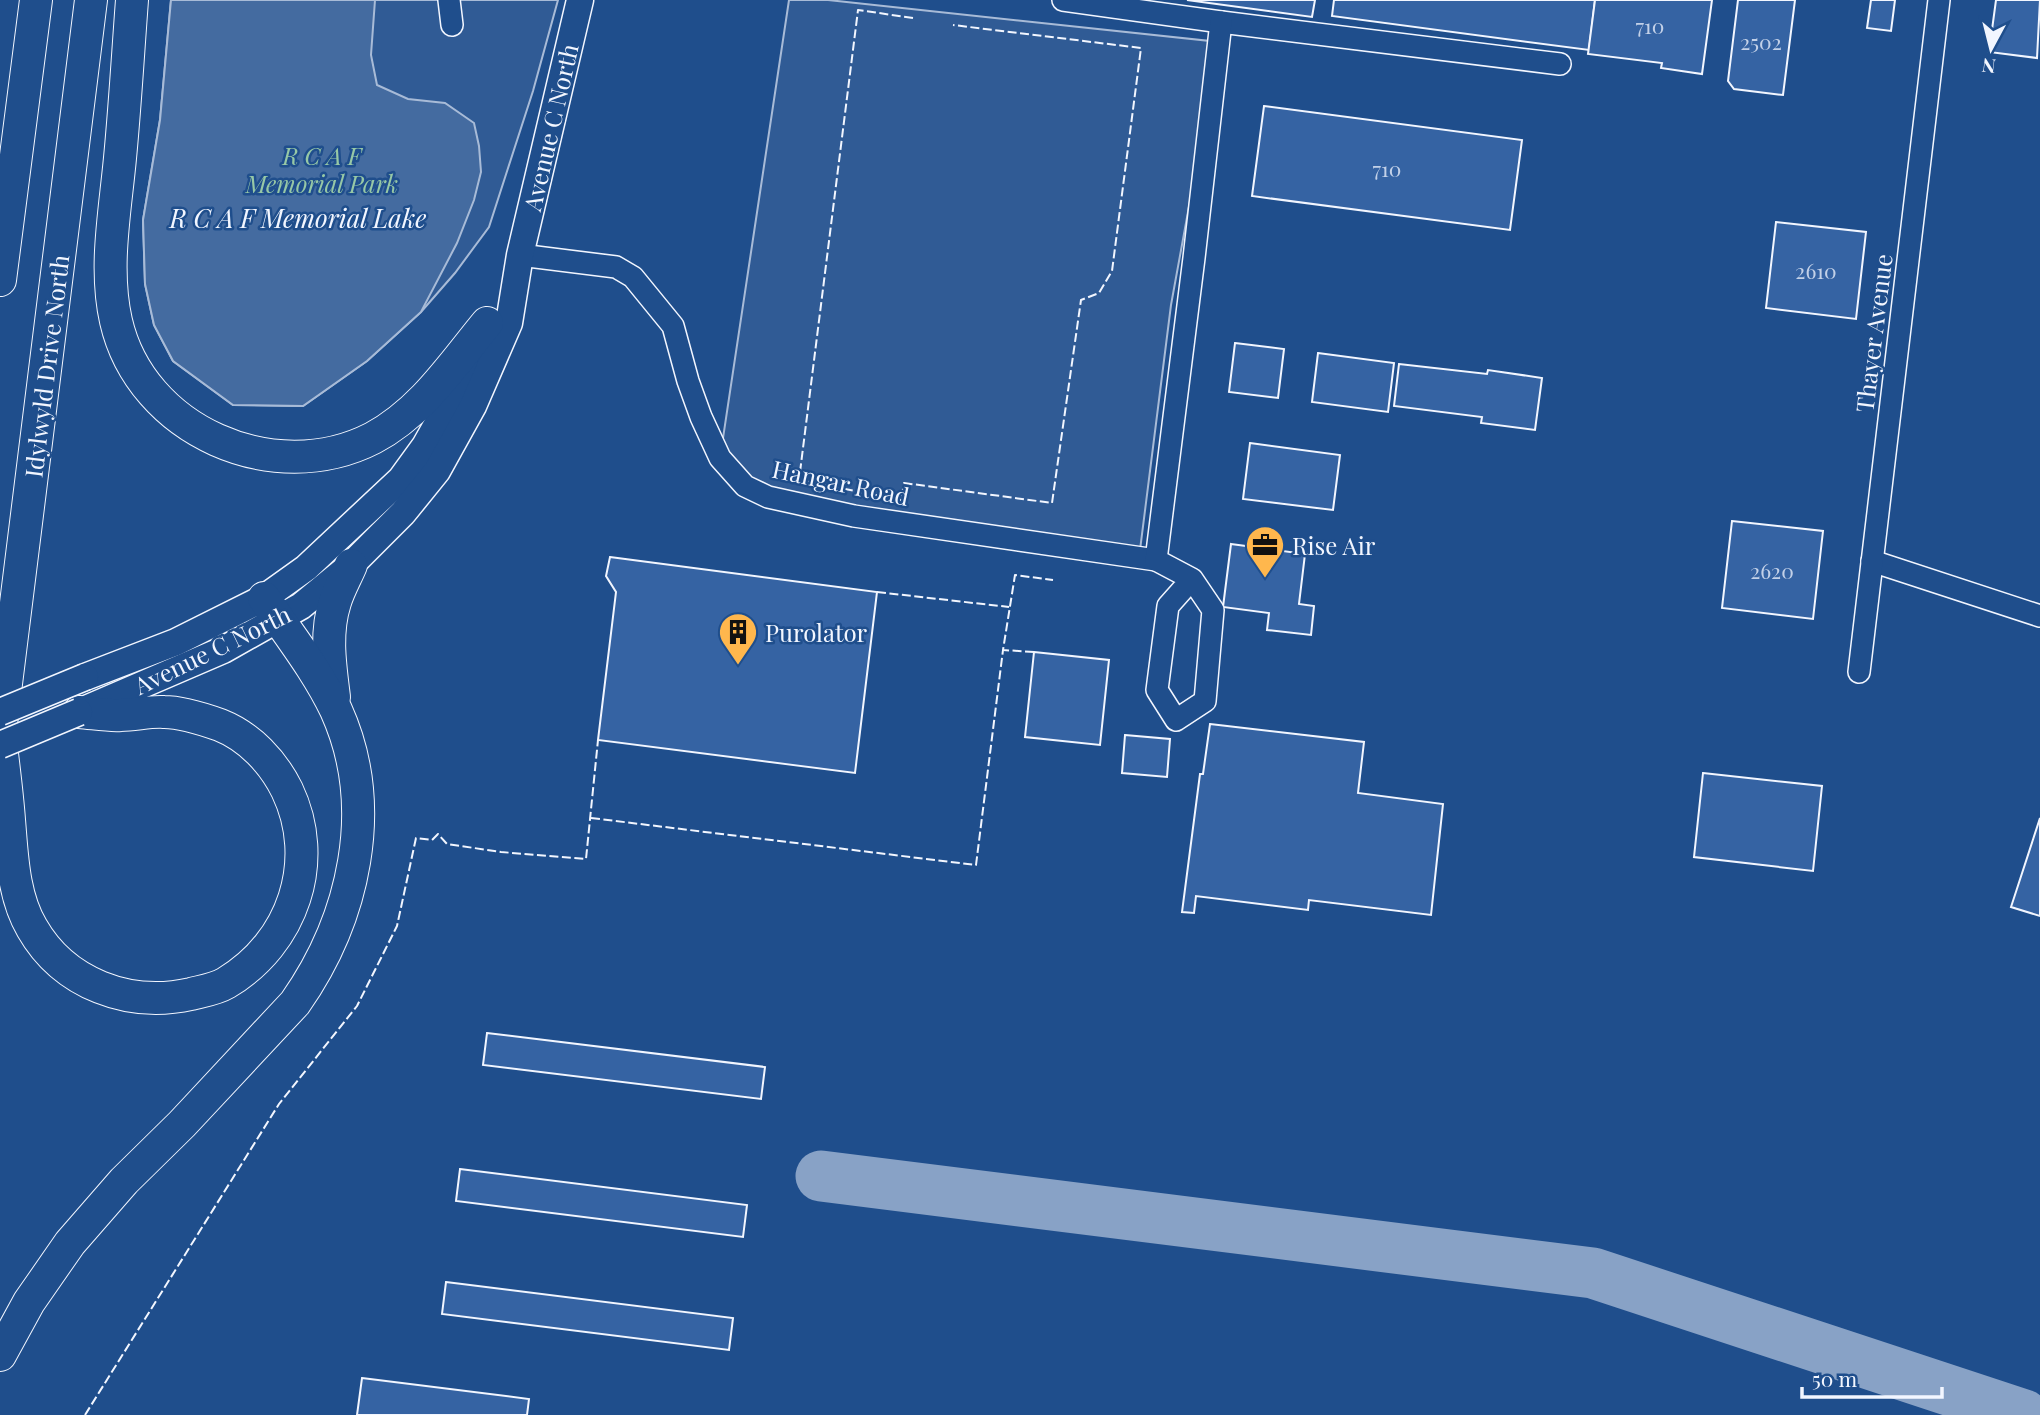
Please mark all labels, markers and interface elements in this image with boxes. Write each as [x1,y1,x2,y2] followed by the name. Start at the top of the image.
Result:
[1636,11,1664,39] house number: 710
[1956,14,2026,84] north arrow
[1740,27,1782,55] house number: 2502
[515,40,585,215] street label: Avenue C North
[1980,53,1997,81] text: N
[245,139,398,199] park label: R C A F Memorial Park
[1373,154,1401,182] house number: 710
[169,200,426,235] water label: R C A F Memorial Lake
[1847,252,1899,414] street label: Thayer Avenue
[16,253,76,479] street label: Idylwyld Drive North
[1795,256,1837,284] house number: 2610
[770,452,912,512] street label: Hangar Road
[1244,524,1286,579] office icon: Rise Air
[1292,529,1376,561] place label: Rise Air
[1750,556,1794,584] house number: 2620
[127,597,296,701] street label: Avenue C North
[717,611,759,666] building icon: Purolator
[765,616,868,648] place label: Purolator
[1802,1356,1942,1400] scale bar
[1812,1364,1858,1392] text: 50 m

